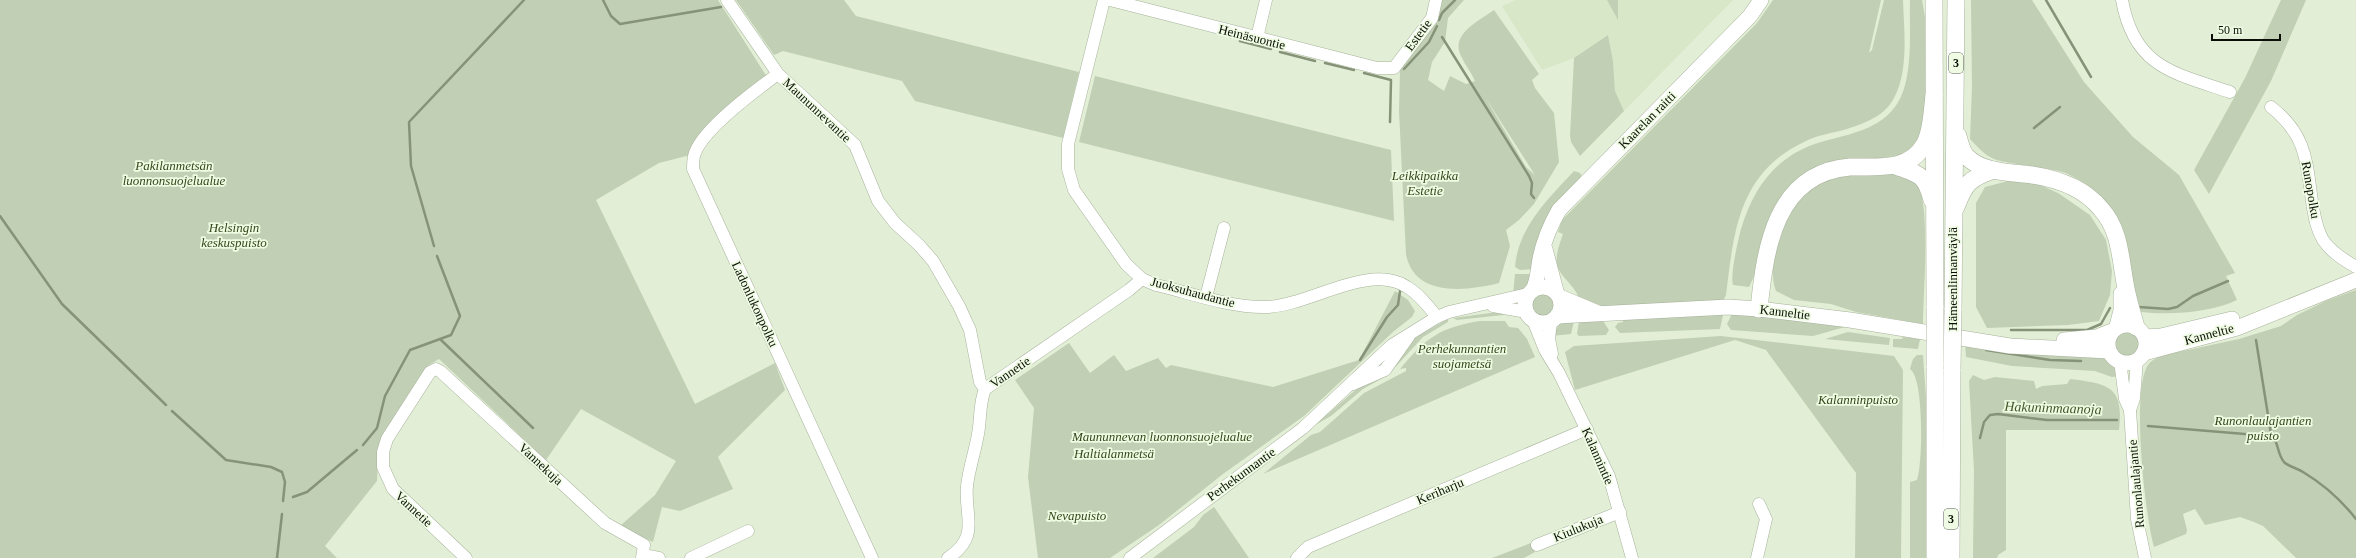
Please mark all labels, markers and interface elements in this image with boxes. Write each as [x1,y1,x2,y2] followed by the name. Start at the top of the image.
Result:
[1402,16,1435,54] street label: Estetie
[2212,16,2280,42] scale bar
[1217,21,1287,53] street label: Heinäsuontie
[2218,23,2243,37] text: 50 m
[1949,53,1963,73] road number: 3
[780,75,854,145] street label: Maununnevantie
[1615,88,1679,152] street label: Kaarelan raitti
[123,158,226,188] park label: Pakilanmetsän luonnonsuojelualue
[2299,160,2323,220] street label: Runopolku
[1391,168,1459,198] park label: Leikkipaikka Estetie
[201,220,267,250] park label: Helsingin keskuspuisto
[1945,227,1960,331] street label: Hämeenlinnanväylä
[729,259,782,350] street label: Ladonlukonpolku
[1149,274,1237,311] street label: Juoksuhaudantie
[1759,301,1811,323] street label: Kanneltie
[2183,320,2236,348] street label: Kanneltie
[1417,341,1506,371] park label: Perhekunnantien suojametsä
[987,353,1033,391] street label: Vannetie
[1817,392,1899,407] park label: Kalanninpuisto
[2003,399,2102,417] water label: Hakuninmaanoja
[2214,413,2311,443] park label: Runonlaulajantien puisto
[1579,425,1617,487] street label: Kalannintie
[1071,429,1252,444] park label: Maununnevan luonnonsuojelualue
[2125,439,2147,529] street label: Runonlaulajantie
[516,440,566,488] street label: Vannekuja
[1204,444,1278,504] street label: Perhekunnantie
[1073,446,1155,461] park label: Haltialanmetsä
[1414,474,1466,508] street label: Keriharju
[392,488,436,530] street label: Vannetie
[1047,508,1107,523] park label: Nevapuisto
[1944,509,1958,529] road number: 3
[1551,511,1605,545] street label: Kiulukuja

